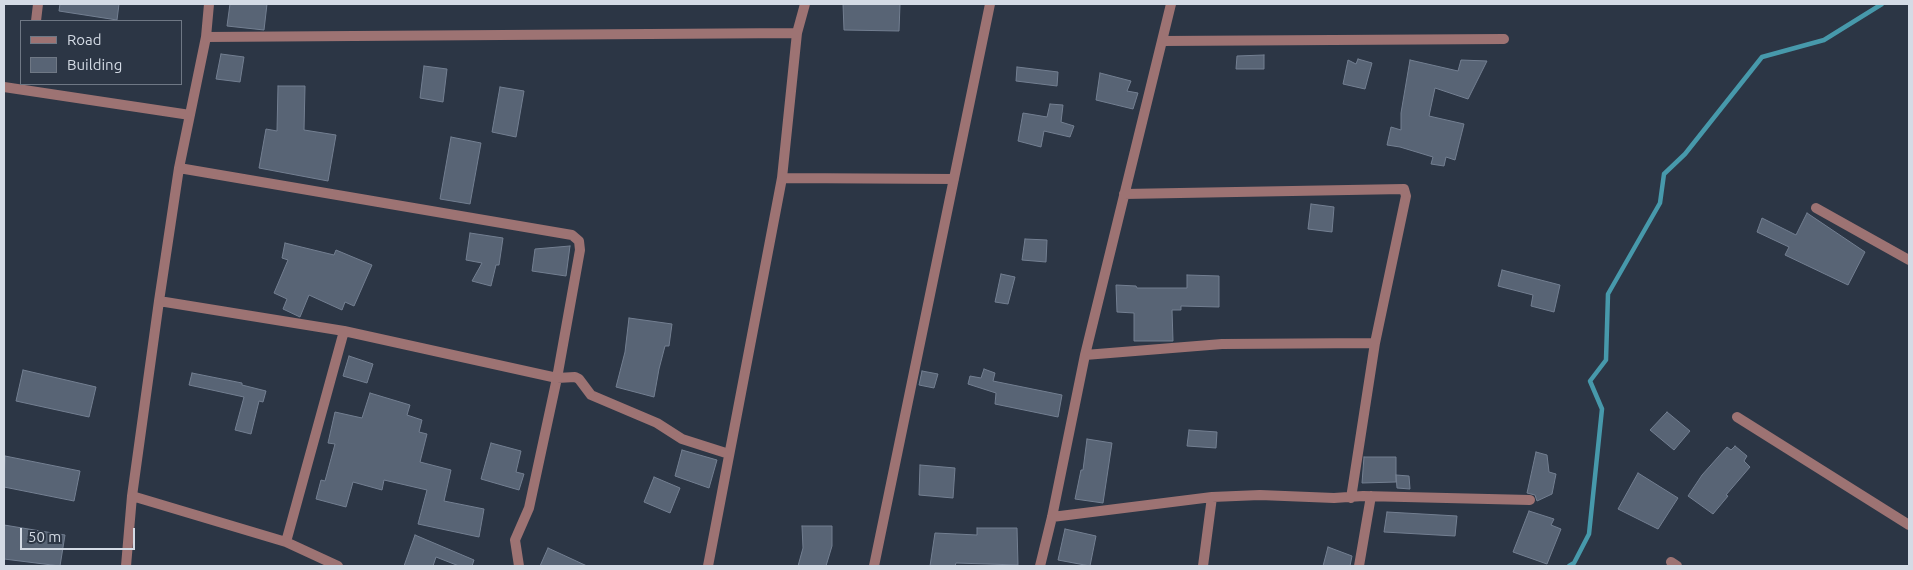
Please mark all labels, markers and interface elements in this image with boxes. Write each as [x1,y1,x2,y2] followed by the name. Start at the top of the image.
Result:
[20,20,182,85] legend
[67,31,102,48] text: Road
[67,56,122,73] text: Building
[22,518,138,550] scale bar
[28,528,61,545] text: 50 m

